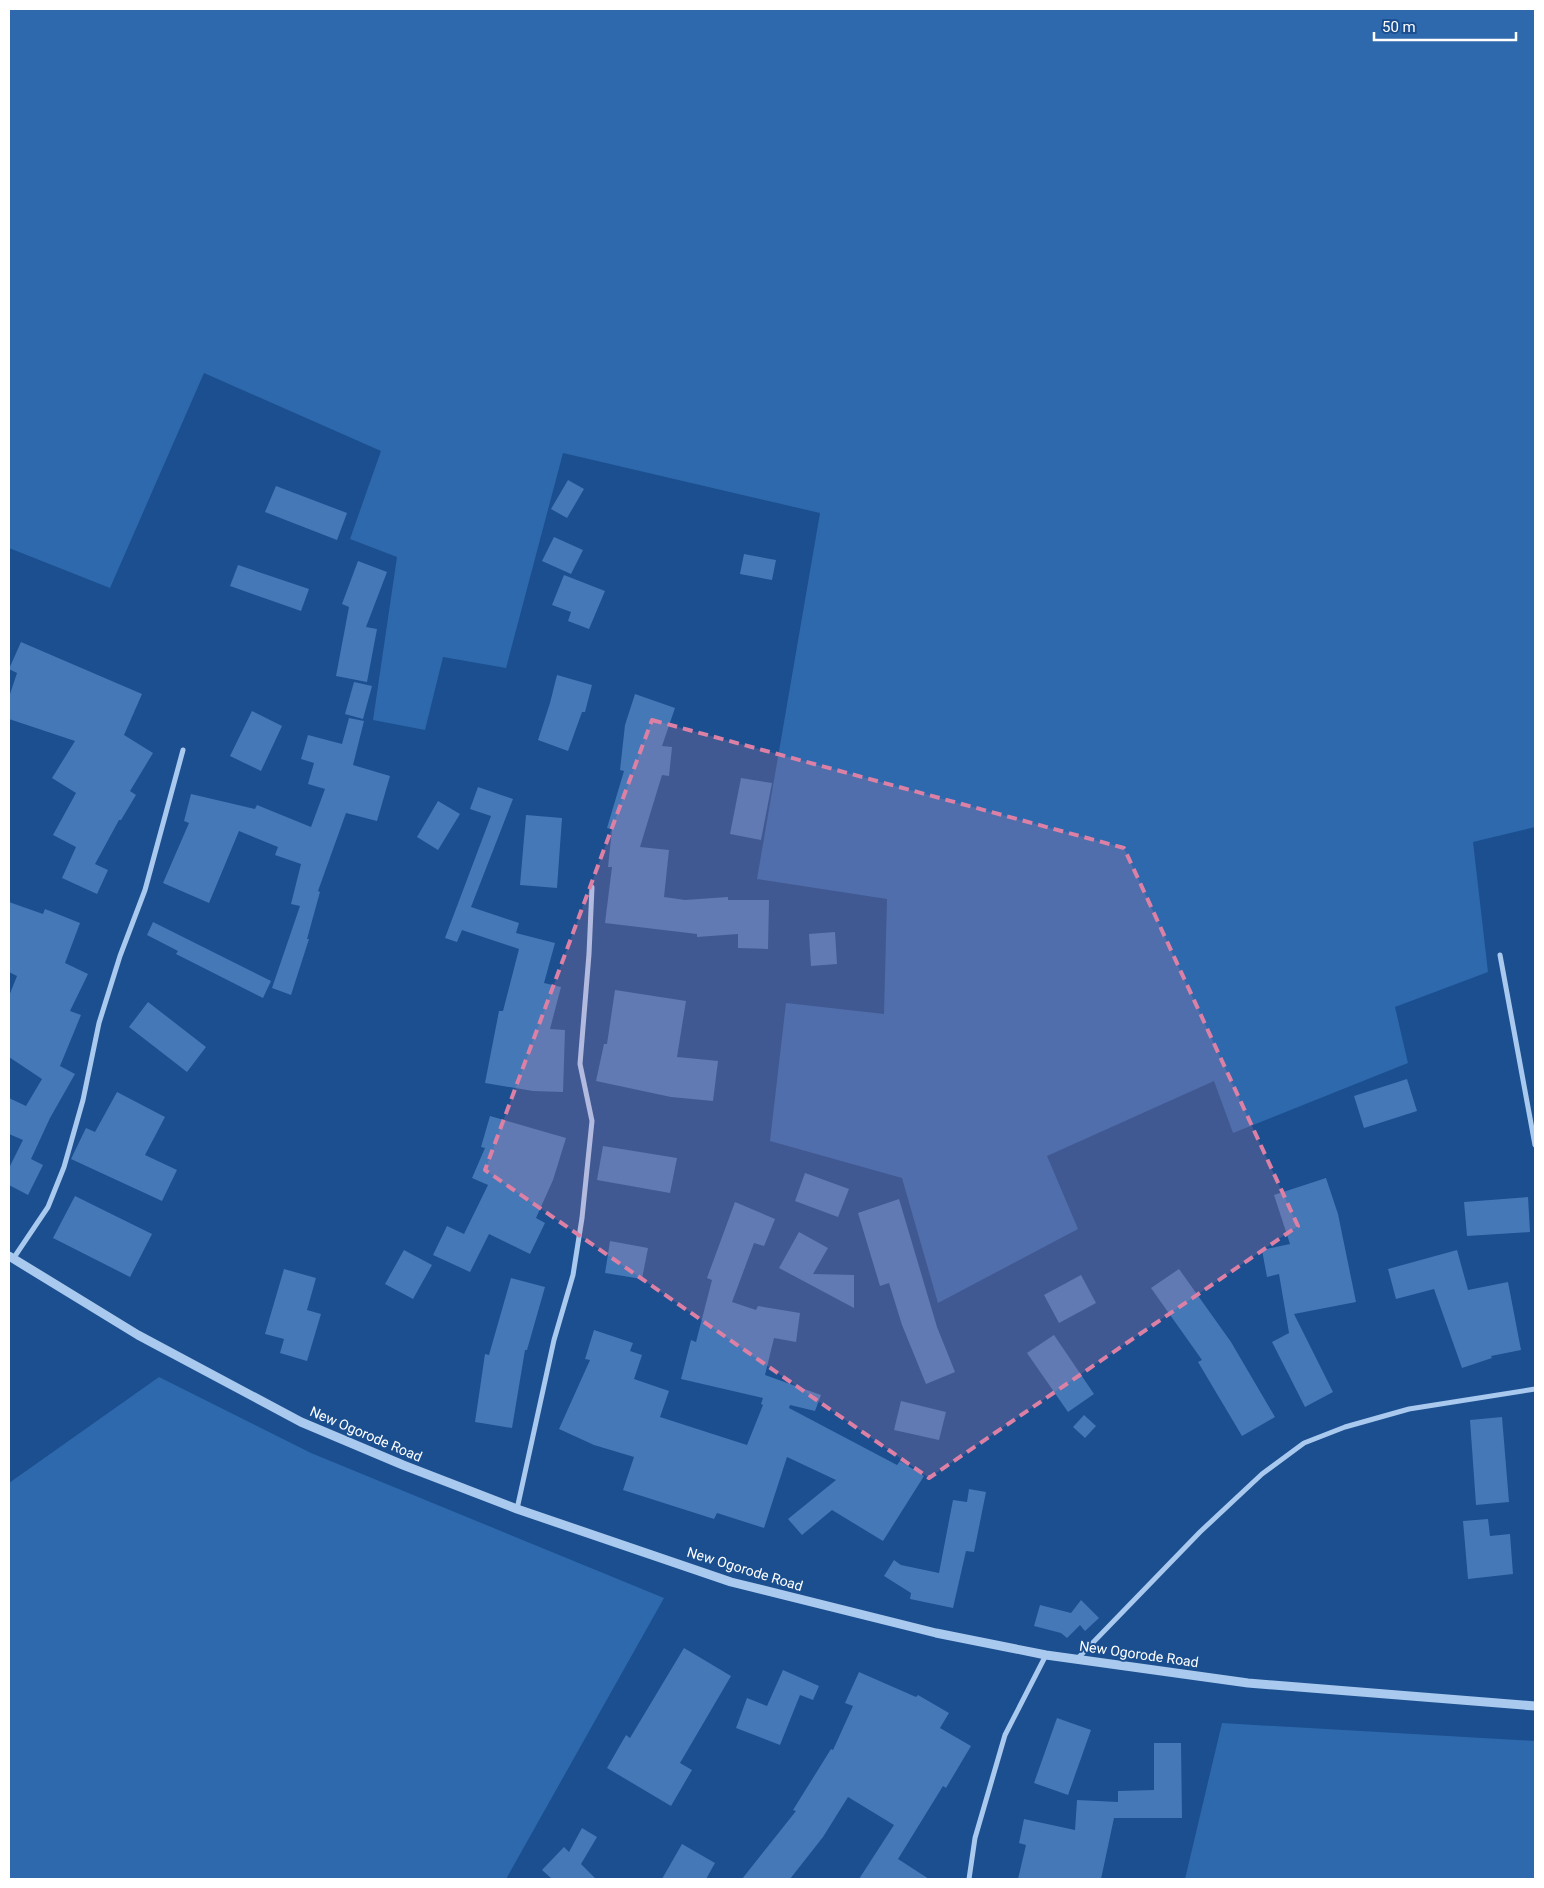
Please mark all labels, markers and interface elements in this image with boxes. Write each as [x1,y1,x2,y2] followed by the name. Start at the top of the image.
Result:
[1374,10,1516,42] scale bar
[1382,18,1416,36] text: 50 m
[307,1403,425,1465] street label: New Ogorode Road
[685,1544,805,1594] street label: New Ogorode Road
[1078,1638,1200,1670] street label: New Ogorode Road

